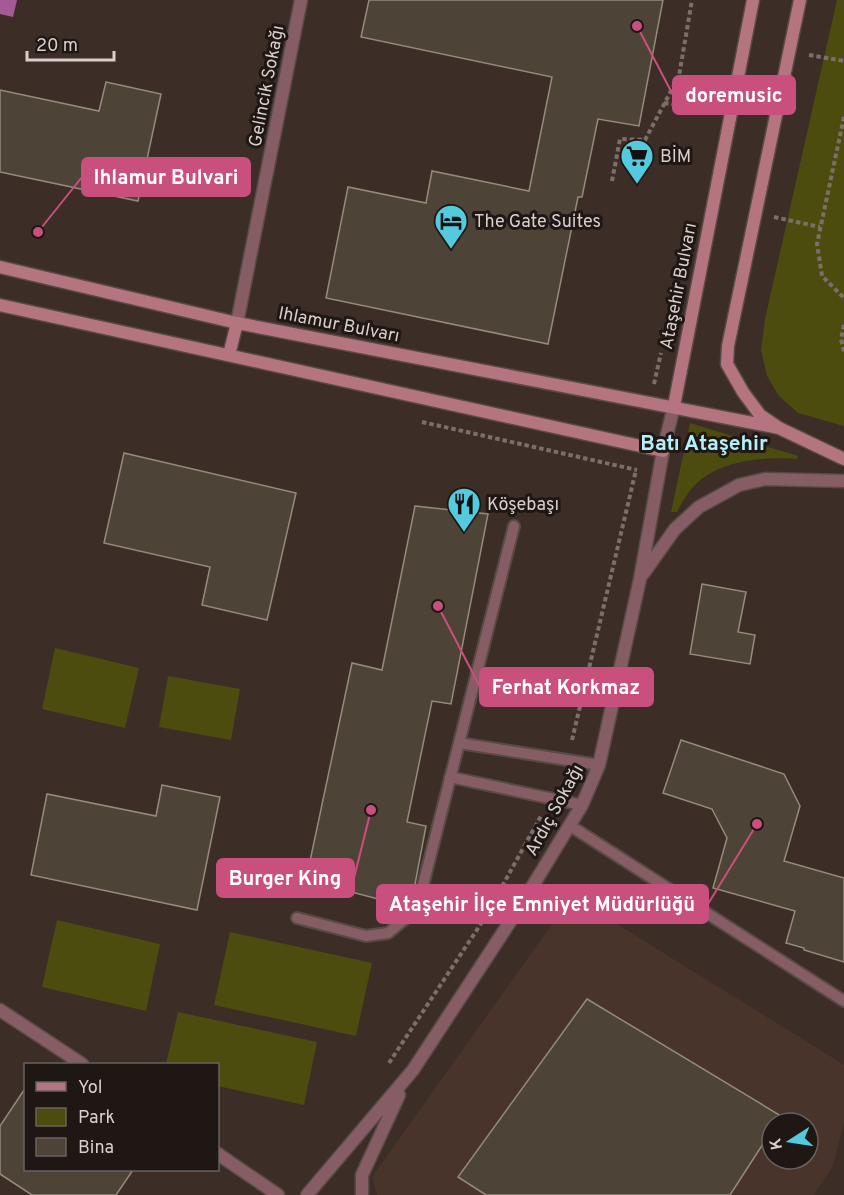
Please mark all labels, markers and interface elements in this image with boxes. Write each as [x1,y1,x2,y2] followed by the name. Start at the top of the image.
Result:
[27,24,114,62] scale bar
[244,24,291,149] street label: Gelincik Sokağı
[36,35,78,58] text: 20 m
[673,76,795,114] callout: doremusic
[685,84,783,110] text: doremusic
[619,138,655,185] supermarket icon: BİM
[660,144,691,169] place label: BİM
[82,158,250,196] callout: Ihlamur Bulvari
[94,166,238,192] text: Ihlamur Bulvari
[433,203,469,250] hotel icon: The Gate Suites
[474,211,601,234] place label: The Gate Suites
[656,221,703,352] street label: Ataşehir Bulvarı
[276,302,401,349] street label: Ihlamur Bulvarı
[640,431,768,458] district label: Batı Ataşehir
[446,486,482,533] restaurant icon: Köşebaşı
[487,494,559,517] place label: Köşebaşı
[480,668,653,706] callout: Ferhat Korkmaz
[492,676,640,702] text: Ferhat Korkmaz
[521,761,590,860] street label: Ardıç Sokağı
[217,859,354,897] callout: Burger King
[229,867,341,893] text: Burger King
[377,885,708,923] callout: Ataşehir İlçe Emniyet Müdürlüğü
[389,891,695,919] text: Ataşehir İlçe Emniyet Müdürlüğü
[24,1063,219,1171] legend
[78,1077,103,1100] text: Yol
[78,1107,115,1130] text: Park
[760,1111,820,1171] north arrow
[766,1136,788,1151] text: K
[78,1137,114,1160] text: Bina

